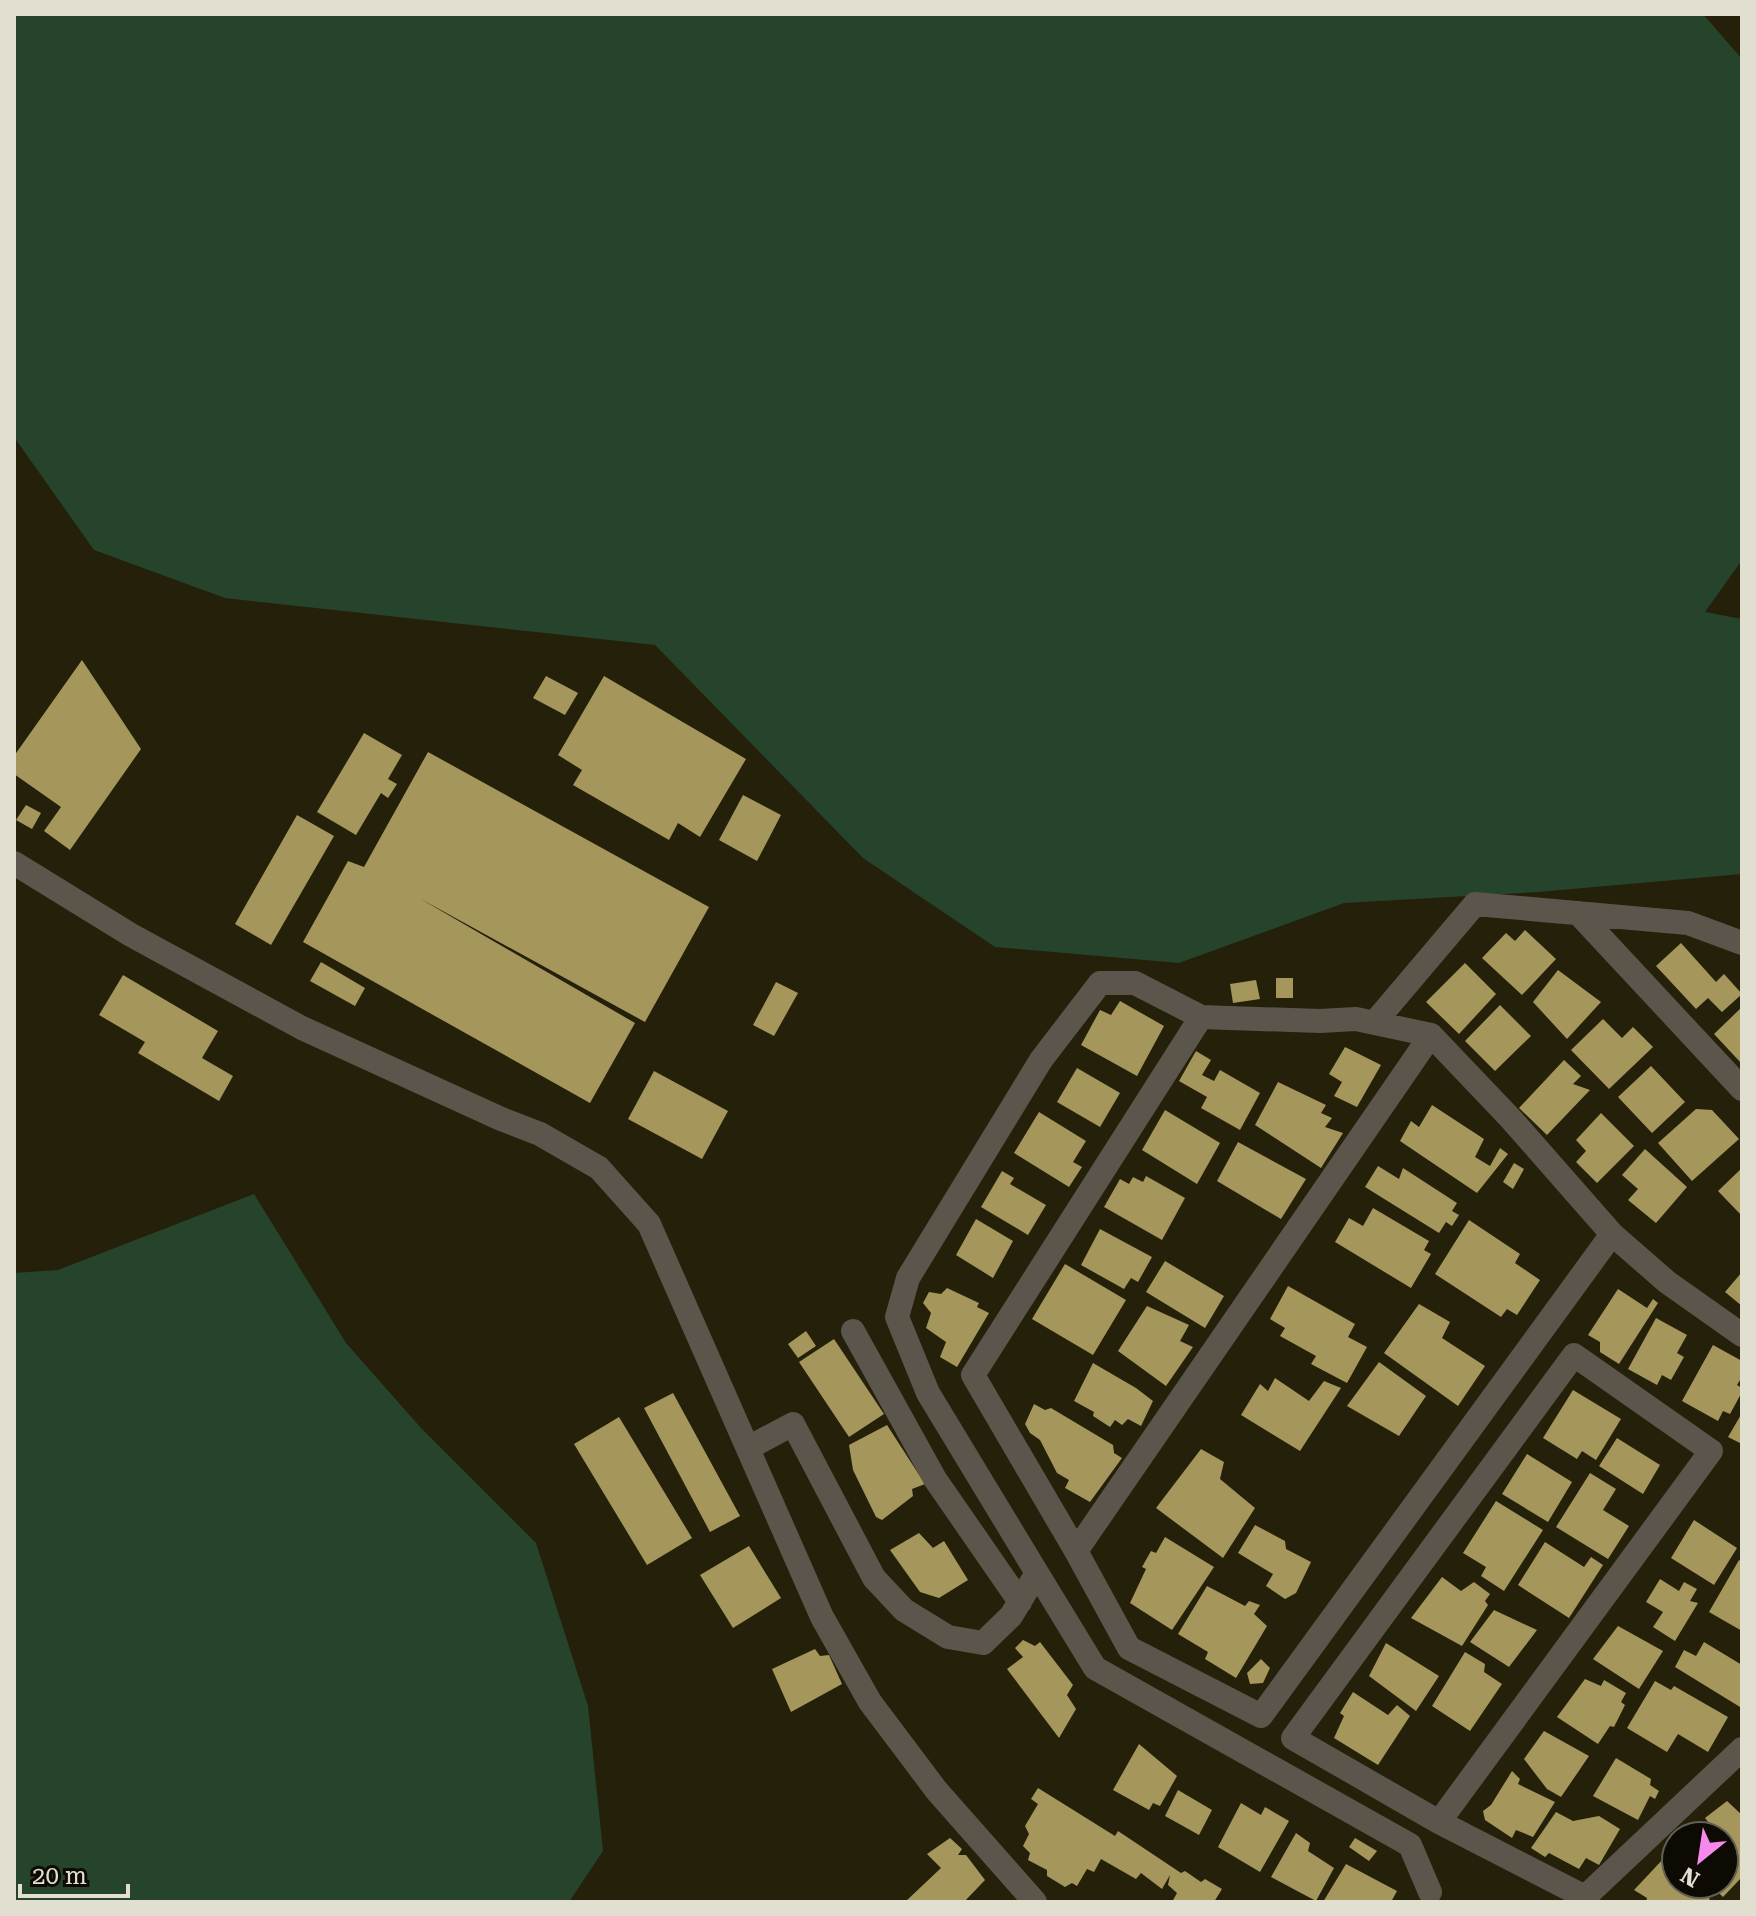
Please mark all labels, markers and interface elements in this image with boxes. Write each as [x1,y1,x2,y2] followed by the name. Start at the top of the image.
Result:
[1660,1820,1740,1900] north arrow
[20,1848,128,1898] scale bar
[32,1862,87,1890] text: 20 m
[1677,1862,1704,1892] text: N

